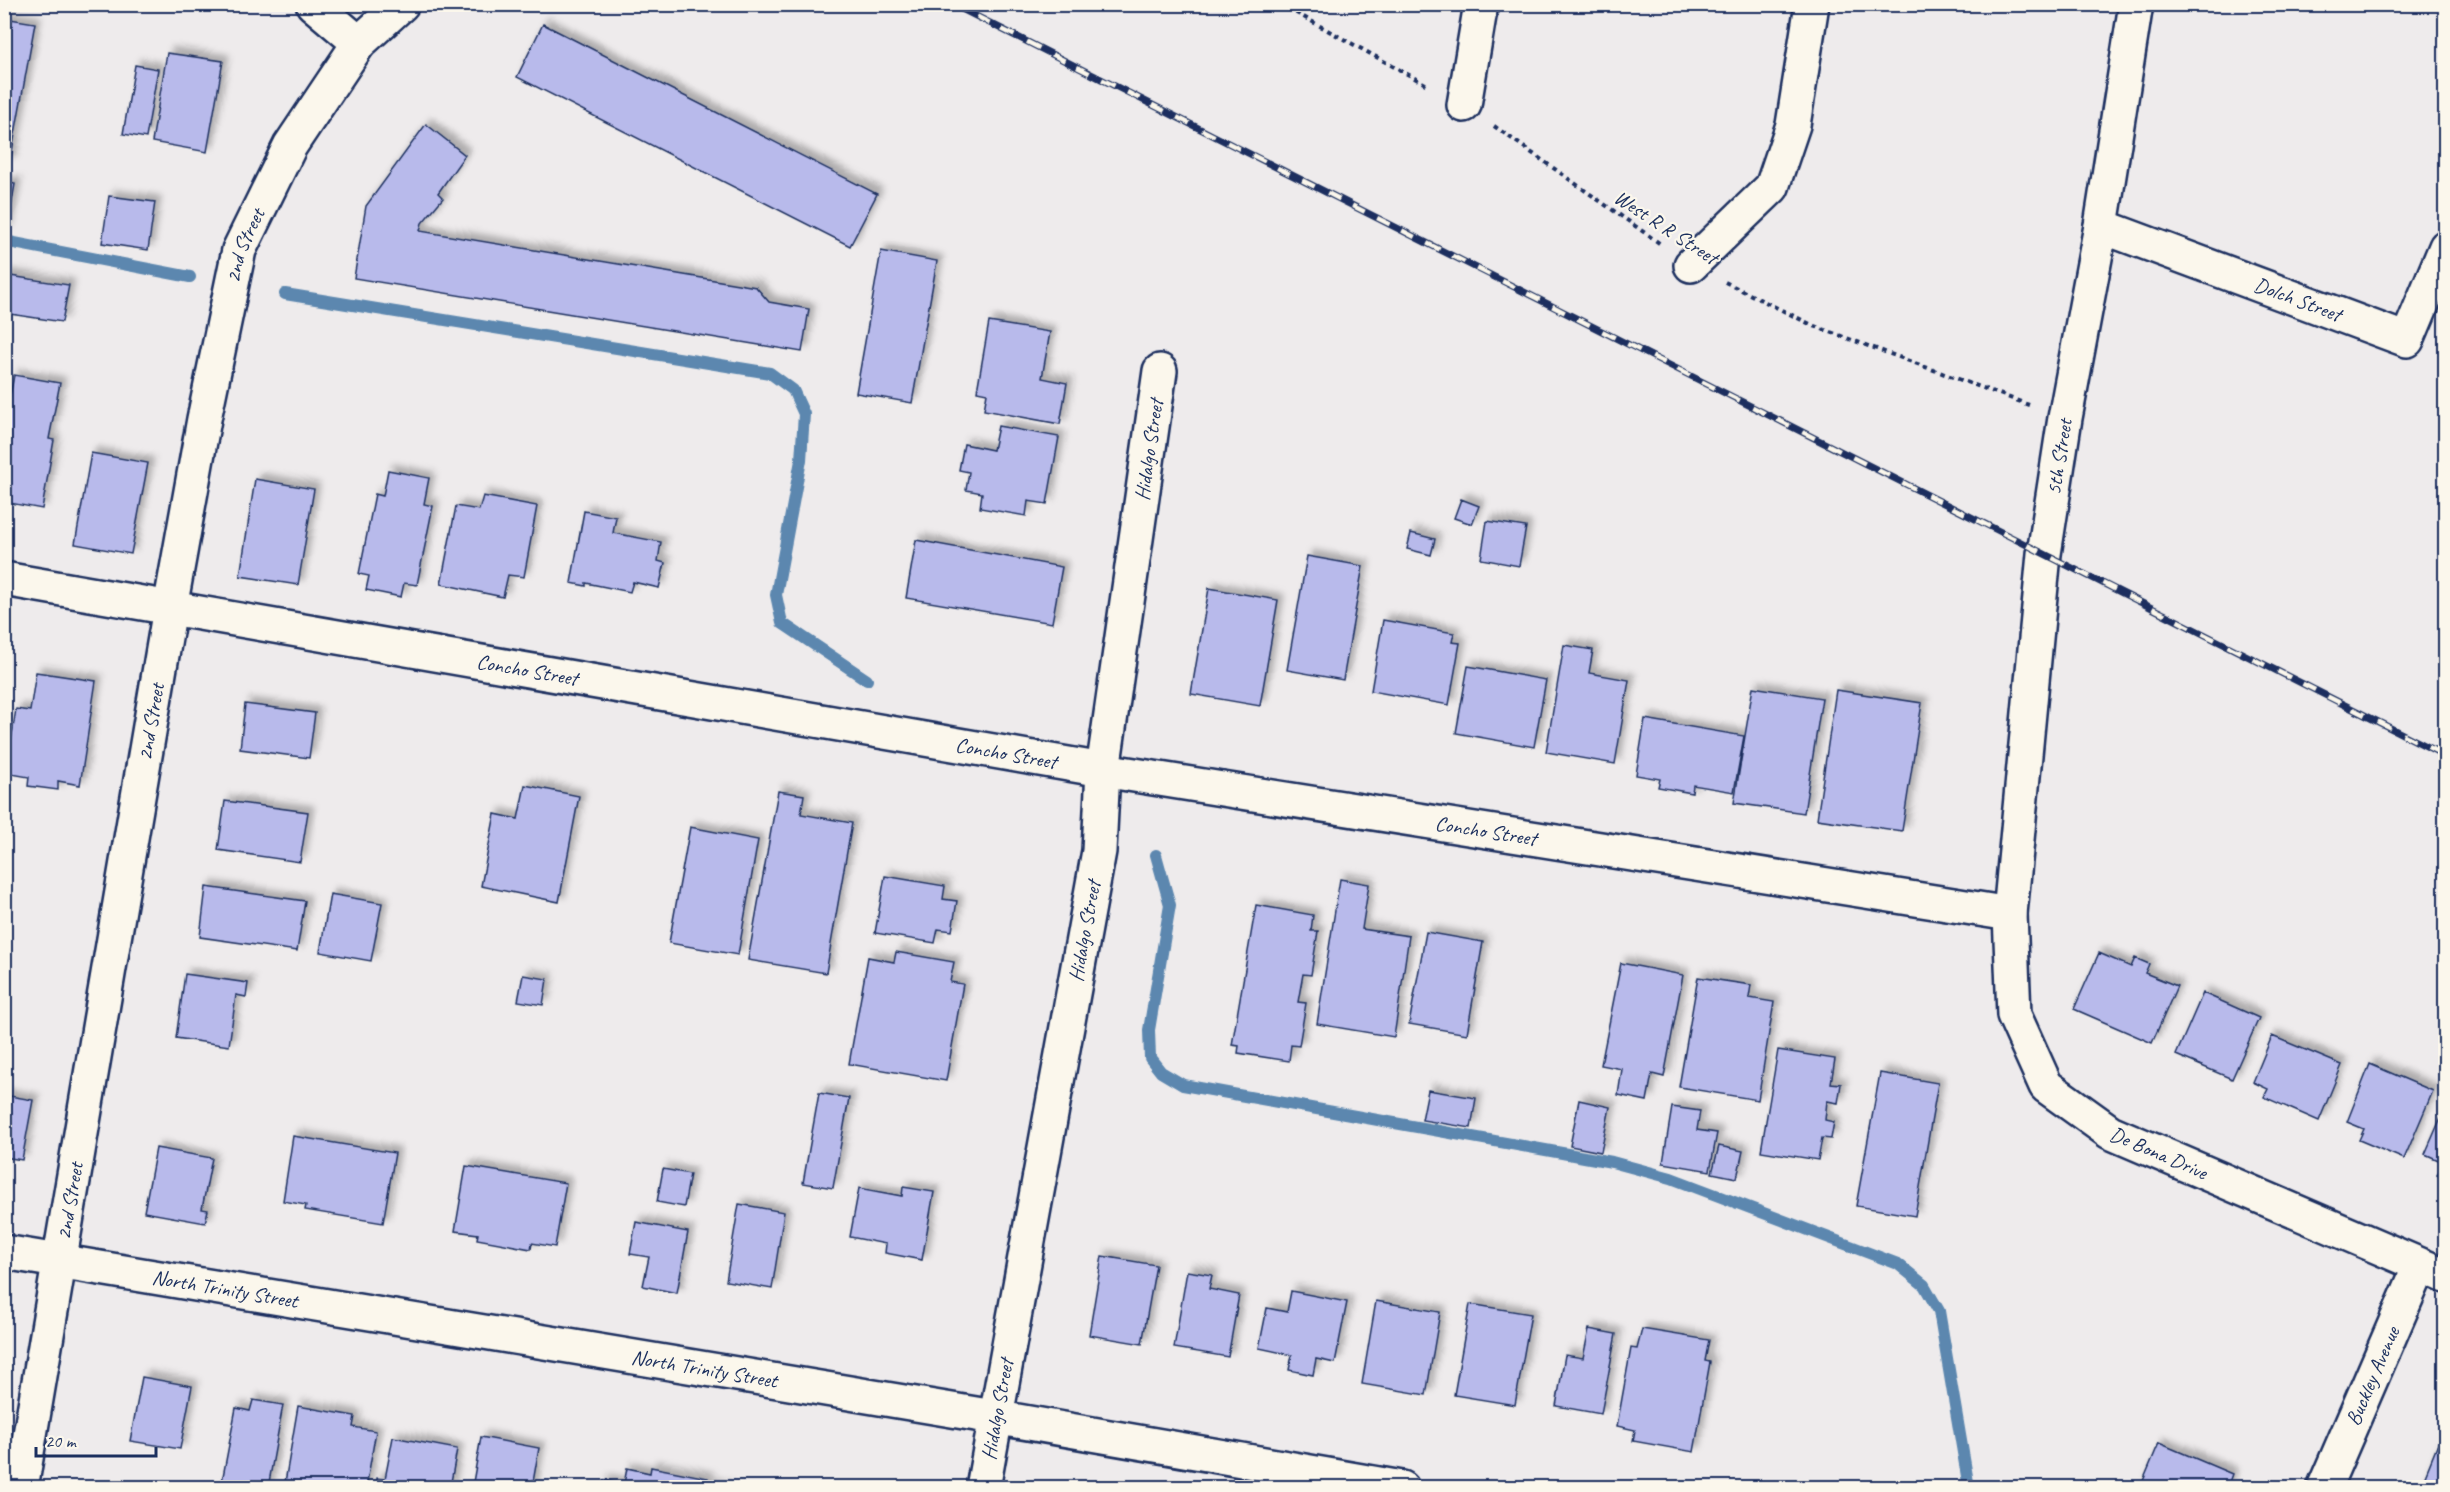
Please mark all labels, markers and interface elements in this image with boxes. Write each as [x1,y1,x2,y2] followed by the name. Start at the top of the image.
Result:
[1609,184,1725,272] street label: West R R Street
[220,202,271,285] street label: 2nd Street
[2251,271,2348,328] street label: Dolch Street
[1129,394,1169,502] street label: Hidalgo Street
[2040,415,2078,497] street label: 5th Street
[475,648,583,692] street label: Concho Street
[131,679,170,762] street label: 2nd Street
[954,732,1061,775] street label: Concho Street
[1433,810,1541,852] street label: Concho Street
[1062,876,1107,984] street label: Hidalgo Street
[2106,1121,2212,1186] street label: De Bona Drive
[50,1159,89,1242] street label: 2nd Street
[150,1264,302,1314] street label: North Trinity Street
[2340,1322,2406,1429] street label: Buckley Avenue
[630,1344,781,1394] street label: North Trinity Street
[975,1354,1020,1462] street label: Hidalgo Street
[36,1420,156,1458] scale bar
[45,1430,78,1452] text: 20 m

